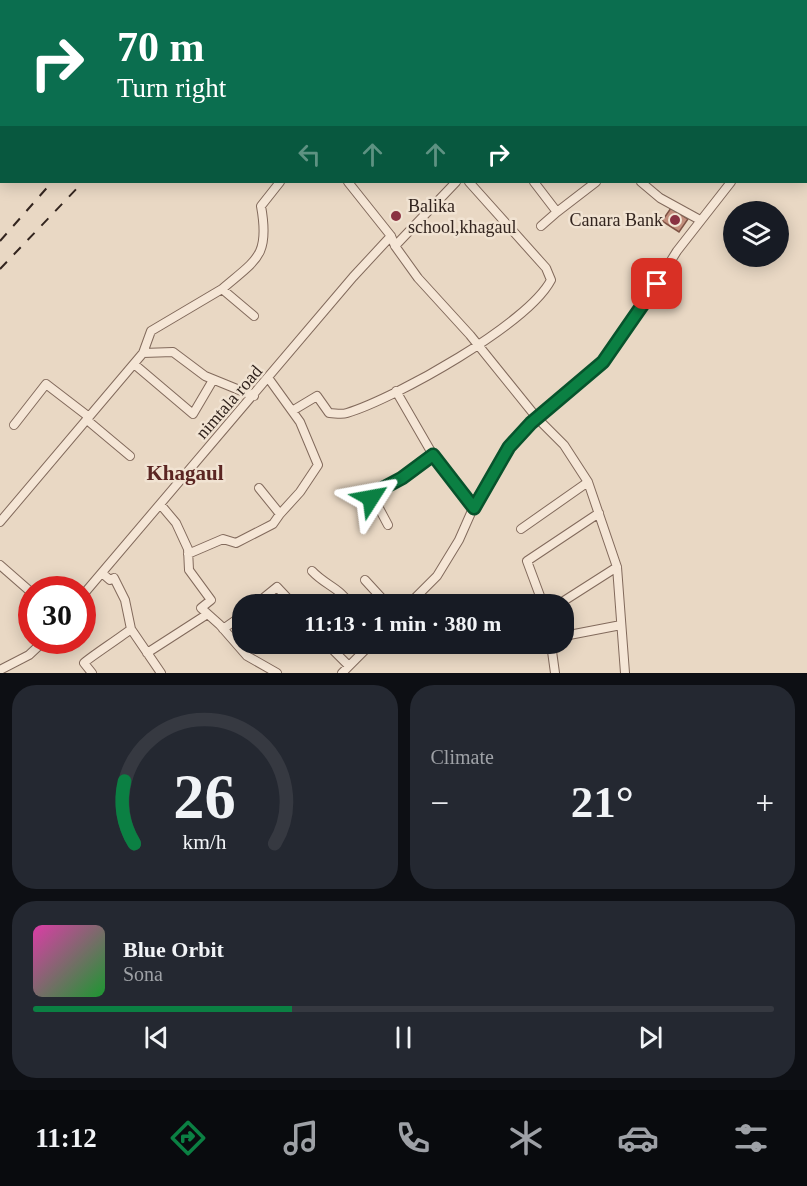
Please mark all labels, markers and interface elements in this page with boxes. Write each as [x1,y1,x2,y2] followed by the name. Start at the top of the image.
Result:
[18,24,96,102] icon: right
[117,24,205,70] text: 70 m
[117,73,226,103] text: Turn right
[293,138,326,171] icon: left
[356,138,389,171] icon: ahead
[419,138,452,171] icon: ahead
[482,138,515,171] icon: right
[408,196,516,237] place label: Balika school,khagaul
[723,201,789,267] map controls
[723,201,789,267] button: layers
[389,209,403,223] marker: Balika school,khagaul
[570,210,663,230] place label: Canara Bank
[668,213,682,227] marker: Canara Bank
[631,258,682,309] pin
[640,267,673,300] icon: arrive
[192,361,266,443] street label: nimtala road
[146,461,224,485] district label: Khagaul
[339,466,403,530] position arrow
[18,576,96,654] speed limit sign: 30
[305,611,501,636] text: 11:13 · 1 min · 380 m
[431,746,494,768] text: Climate
[174,762,236,831] text: 26
[571,777,634,827] text: 21°
[431,785,449,821] text: −
[755,785,774,821] text: +
[183,830,227,854] text: km/h
[123,937,224,962] text: Blue Orbit
[123,963,163,985] text: Sona
[140,1021,173,1054] icon: previous
[387,1021,420,1054] icon: pause
[634,1021,667,1054] icon: next
[167,1117,209,1159] icon: directions
[280,1117,322,1159] icon: music
[392,1117,434,1159] icon: phone
[505,1117,547,1159] icon: climate
[617,1117,659,1159] icon: car
[730,1117,772,1159] icon: filters
[35,1123,97,1153] text: 11:12

